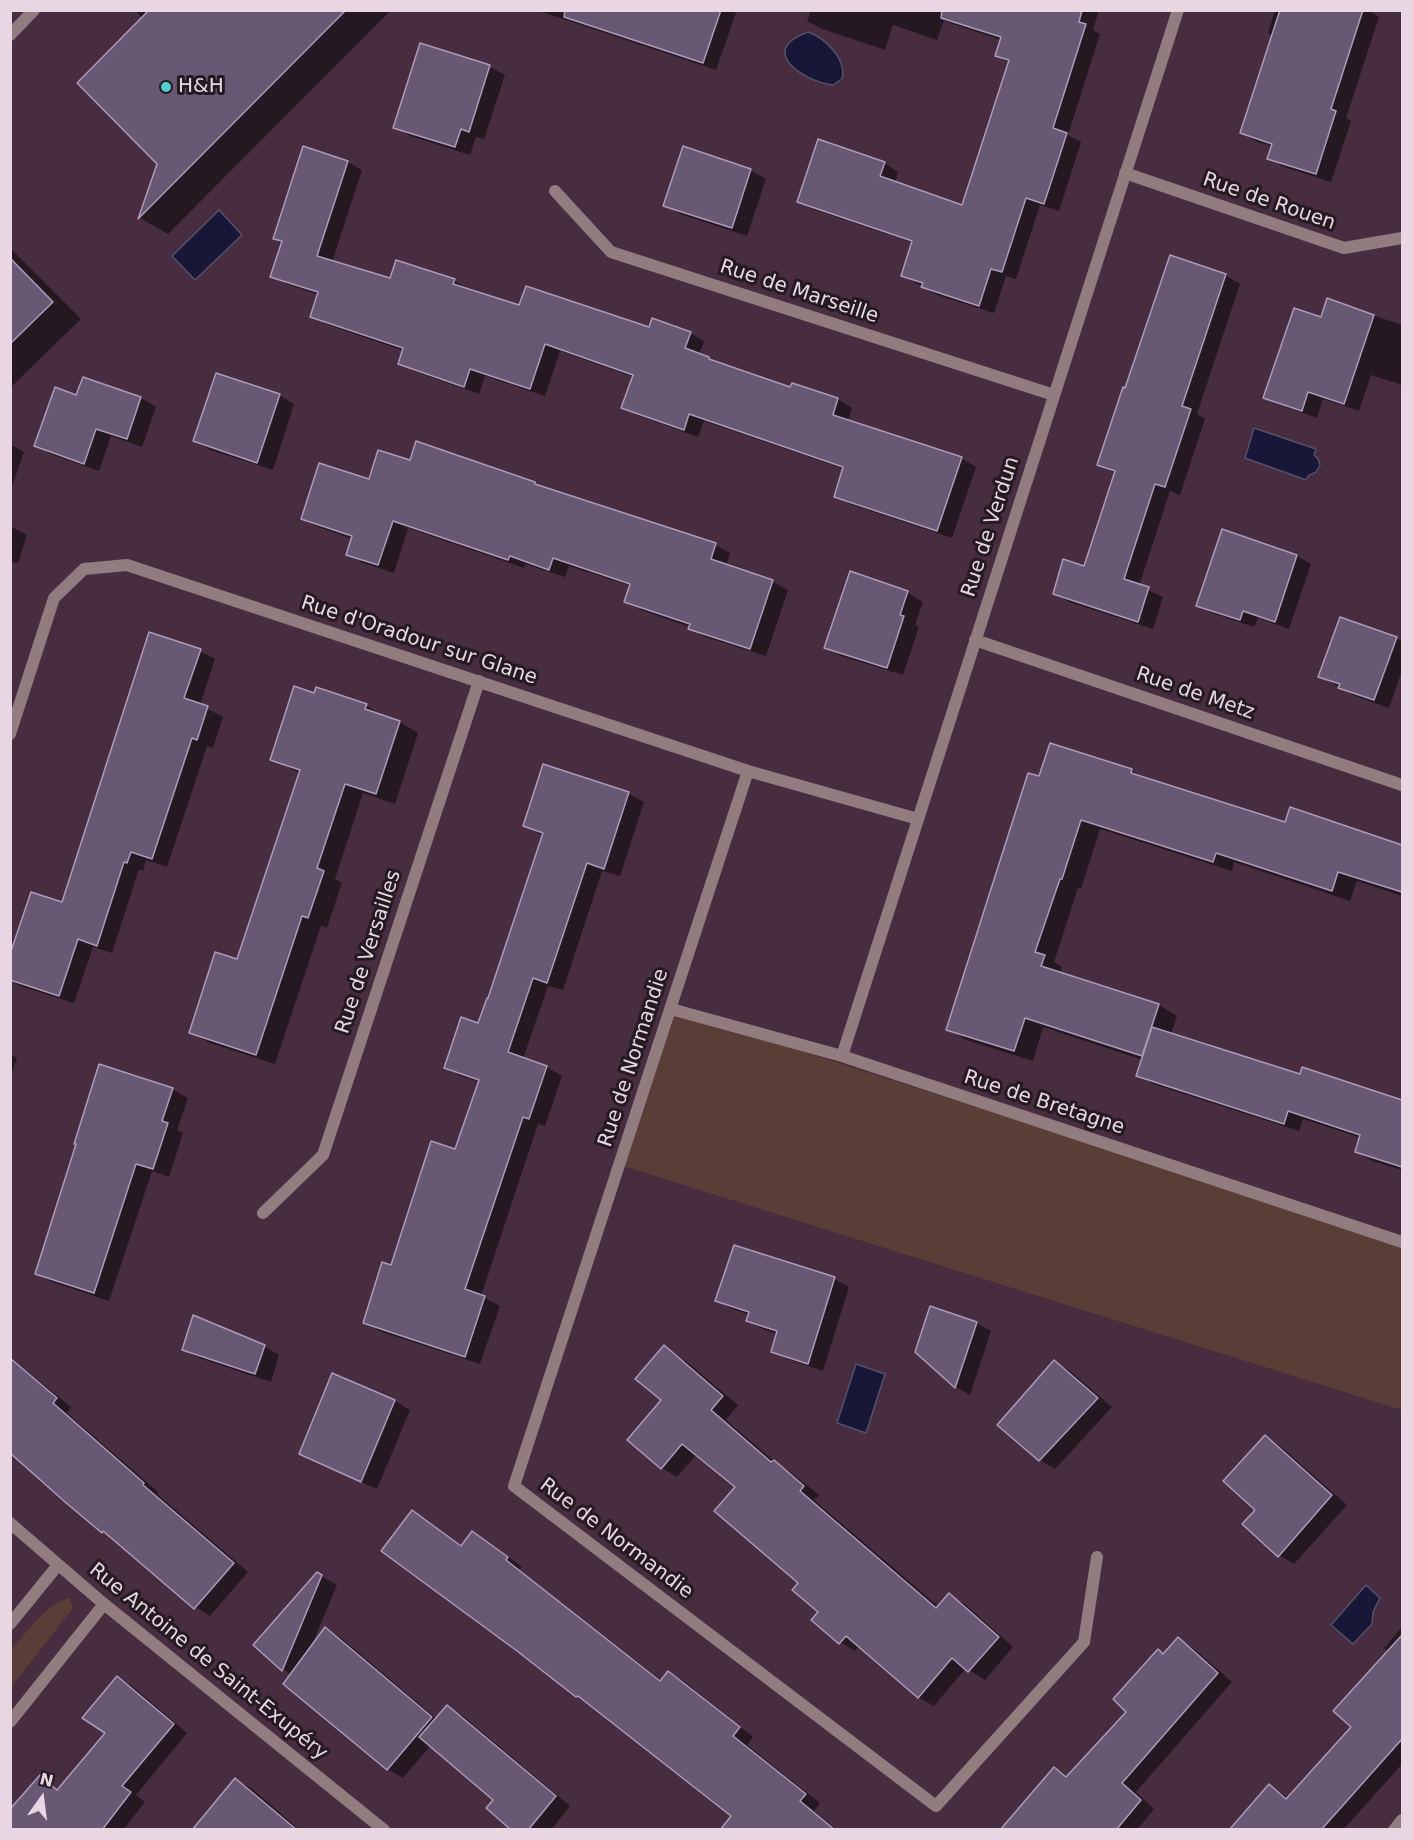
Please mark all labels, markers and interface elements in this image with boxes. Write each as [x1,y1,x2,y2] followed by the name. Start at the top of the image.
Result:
[178,75,224,99] place label: H&H
[159,80,173,94] marker: H&H
[1200,168,1338,236] street label: Rue de Rouen
[717,255,881,329] street label: Rue de Marseille
[957,454,1025,600] street label: Rue de Verdun
[298,591,540,691] street label: Rue d'Oradour sur Glane
[1133,663,1257,725] street label: Rue de Metz
[331,867,407,1037] street label: Rue de Versailles
[594,966,674,1150] street label: Rue de Normandie
[961,1066,1127,1140] street label: Rue de Bretagne
[535,1474,697,1604] street label: Rue de Normandie
[84,1558,332,1766] street label: Rue Antoine de Saint-Exupéry
[12,1768,72,1828] north arrow
[38,1769,55,1791] text: N

